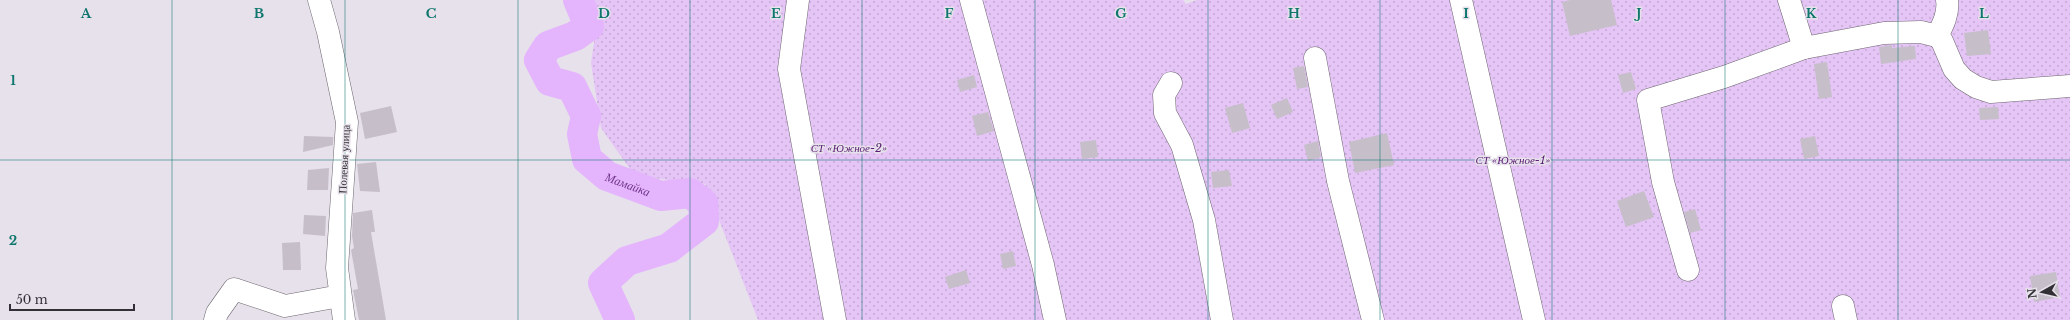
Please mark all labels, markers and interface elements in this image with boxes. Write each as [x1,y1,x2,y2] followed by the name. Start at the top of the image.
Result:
[80,5,92,22] text: A
[254,5,264,22] text: B
[426,5,437,22] text: C
[598,5,610,22] text: D
[771,5,781,22] text: E
[945,5,954,22] text: F
[1115,5,1127,22] text: G
[1288,5,1300,22] text: H
[1463,5,1469,22] text: I
[1633,5,1642,22] text: J
[1806,5,1817,22] text: K
[1979,5,1989,22] text: L
[10,72,16,89] text: 1
[335,124,353,194] street label: Полевая улица
[811,141,887,155] park label: СТ «Южное-2»
[1476,153,1550,167] park label: СТ «Южное-1»
[602,168,652,199] water label: Мамайка
[9,232,17,249] text: 2
[2022,272,2062,312] north arrow
[10,286,134,312] scale bar
[2024,287,2040,299] text: N
[16,292,48,307] text: 50 m

